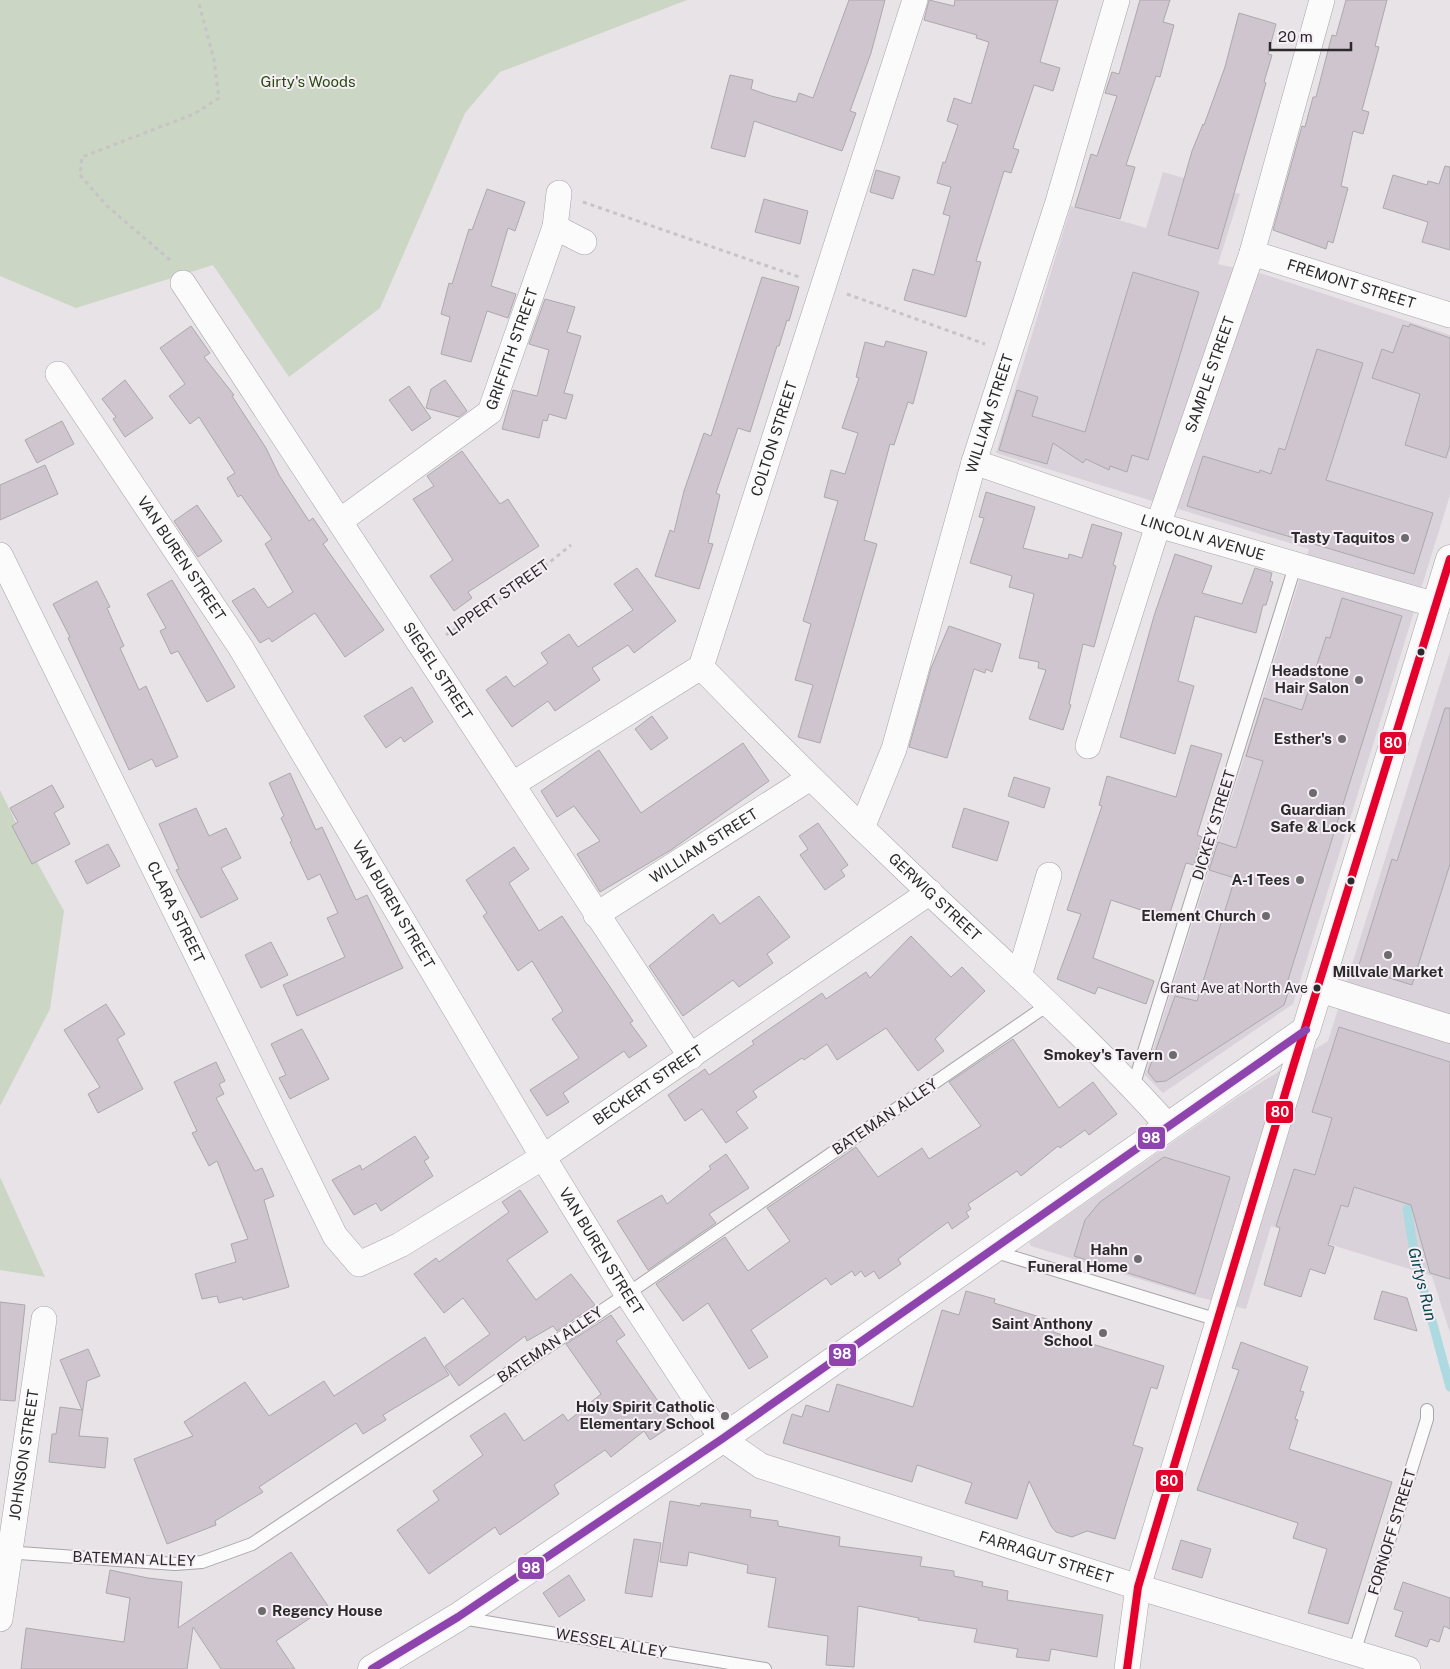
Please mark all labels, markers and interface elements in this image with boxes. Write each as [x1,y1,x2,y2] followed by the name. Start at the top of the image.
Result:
[1270,20,1351,52] scale bar
[1278,28,1313,45] text: 20 m
[260,73,356,90] park label: Girty's Woods
[1285,256,1418,312] street label: FREMONT STREET
[482,286,541,412] street label: GRIFFITH STREET
[1182,314,1237,435] street label: SAMPLE STREET
[962,352,1016,475] street label: WILLIAM STREET
[747,379,800,499] street label: COLTON STREET
[134,493,229,624] street label: VAN BUREN STREET
[1139,511,1267,563] street label: LINCOLN AVENUE
[1291,529,1395,546] place label: Tasty Taquitos
[1399,532,1411,544] marker: Tasty Taquitos
[443,556,552,639] street label: LIPPERT STREET
[400,619,476,723] street label: SIEGEL STREET
[1416,647,1426,657] unlabelled marker
[1271,662,1349,696] place label: Headstone Hair Salon
[1353,674,1365,686] marker: Headstone Hair Salon
[1274,730,1332,747] place label: Esther's
[1379,731,1407,755] line badge: 80
[1336,733,1348,745] marker: Esther's
[1384,735,1402,751] text: 80
[1189,768,1238,882] street label: DICKEY STREET
[1307,787,1319,799] marker: Guardian Safe & Lock
[1270,801,1356,835] place label: Guardian Safe & Lock
[647,805,761,886] street label: WILLIAM STREET
[349,837,438,972] street label: VAN BUREN STREET
[885,849,985,944] street label: GERWIG STREET
[144,858,208,966] street label: CLARA STREET
[1232,871,1290,888] place label: A-1 Tees
[1294,874,1306,886] marker: A-1 Tees
[1346,876,1356,886] unlabelled marker
[1141,907,1256,924] place label: Element Church
[1260,910,1272,922] marker: Element Church
[1382,949,1394,961] marker: Millvale Market
[1333,963,1443,980] place label: Millvale Market
[1160,980,1308,996] place label: Grant Ave at North Ave
[1312,983,1322,993] marker: Grant Ave at North Ave
[590,1041,706,1128] street label: BECKERT STREET
[1043,1046,1163,1063] place label: Smokey's Tavern
[1167,1049,1179,1061] marker: Smokey's Tavern
[829,1075,941,1158] street label: BATEMAN ALLEY
[1265,1100,1294,1124] line badge: 80
[1271,1104,1289,1120] text: 80
[1137,1126,1166,1150] line badge: 98
[1142,1130,1160,1146] text: 98
[556,1184,647,1318] street label: VAN BUREN STREET
[1028,1241,1128,1275] place label: Hahn Funeral Home
[1404,1245,1441,1323] water label: Girtys Run
[1132,1253,1144,1265] marker: Hahn Funeral Home
[494,1303,606,1386] street label: BATEMAN ALLEY
[992,1315,1094,1349] place label: Saint Anthony School
[1097,1327,1109,1339] marker: Saint Anthony School
[828,1343,857,1367] line badge: 98
[833,1346,851,1362] text: 98
[6,1388,42,1521] street label: JOHNSON STREET
[576,1398,715,1432] place label: Holy Spirit Catholic Elementary School
[719,1410,731,1422] marker: Holy Spirit Catholic Elementary School
[1364,1467,1419,1597] street label: FORNOFF STREET
[1155,1469,1184,1493] line badge: 80
[1160,1473,1178,1489] text: 80
[977,1527,1115,1586] street label: FARRAGUT STREET
[72,1548,196,1569] street label: BATEMAN ALLEY
[517,1556,545,1580] line badge: 98
[522,1560,540,1576] text: 98
[272,1602,383,1619] place label: Regency House
[256,1605,268,1617] marker: Regency House
[554,1624,668,1661] street label: WESSEL ALLEY

